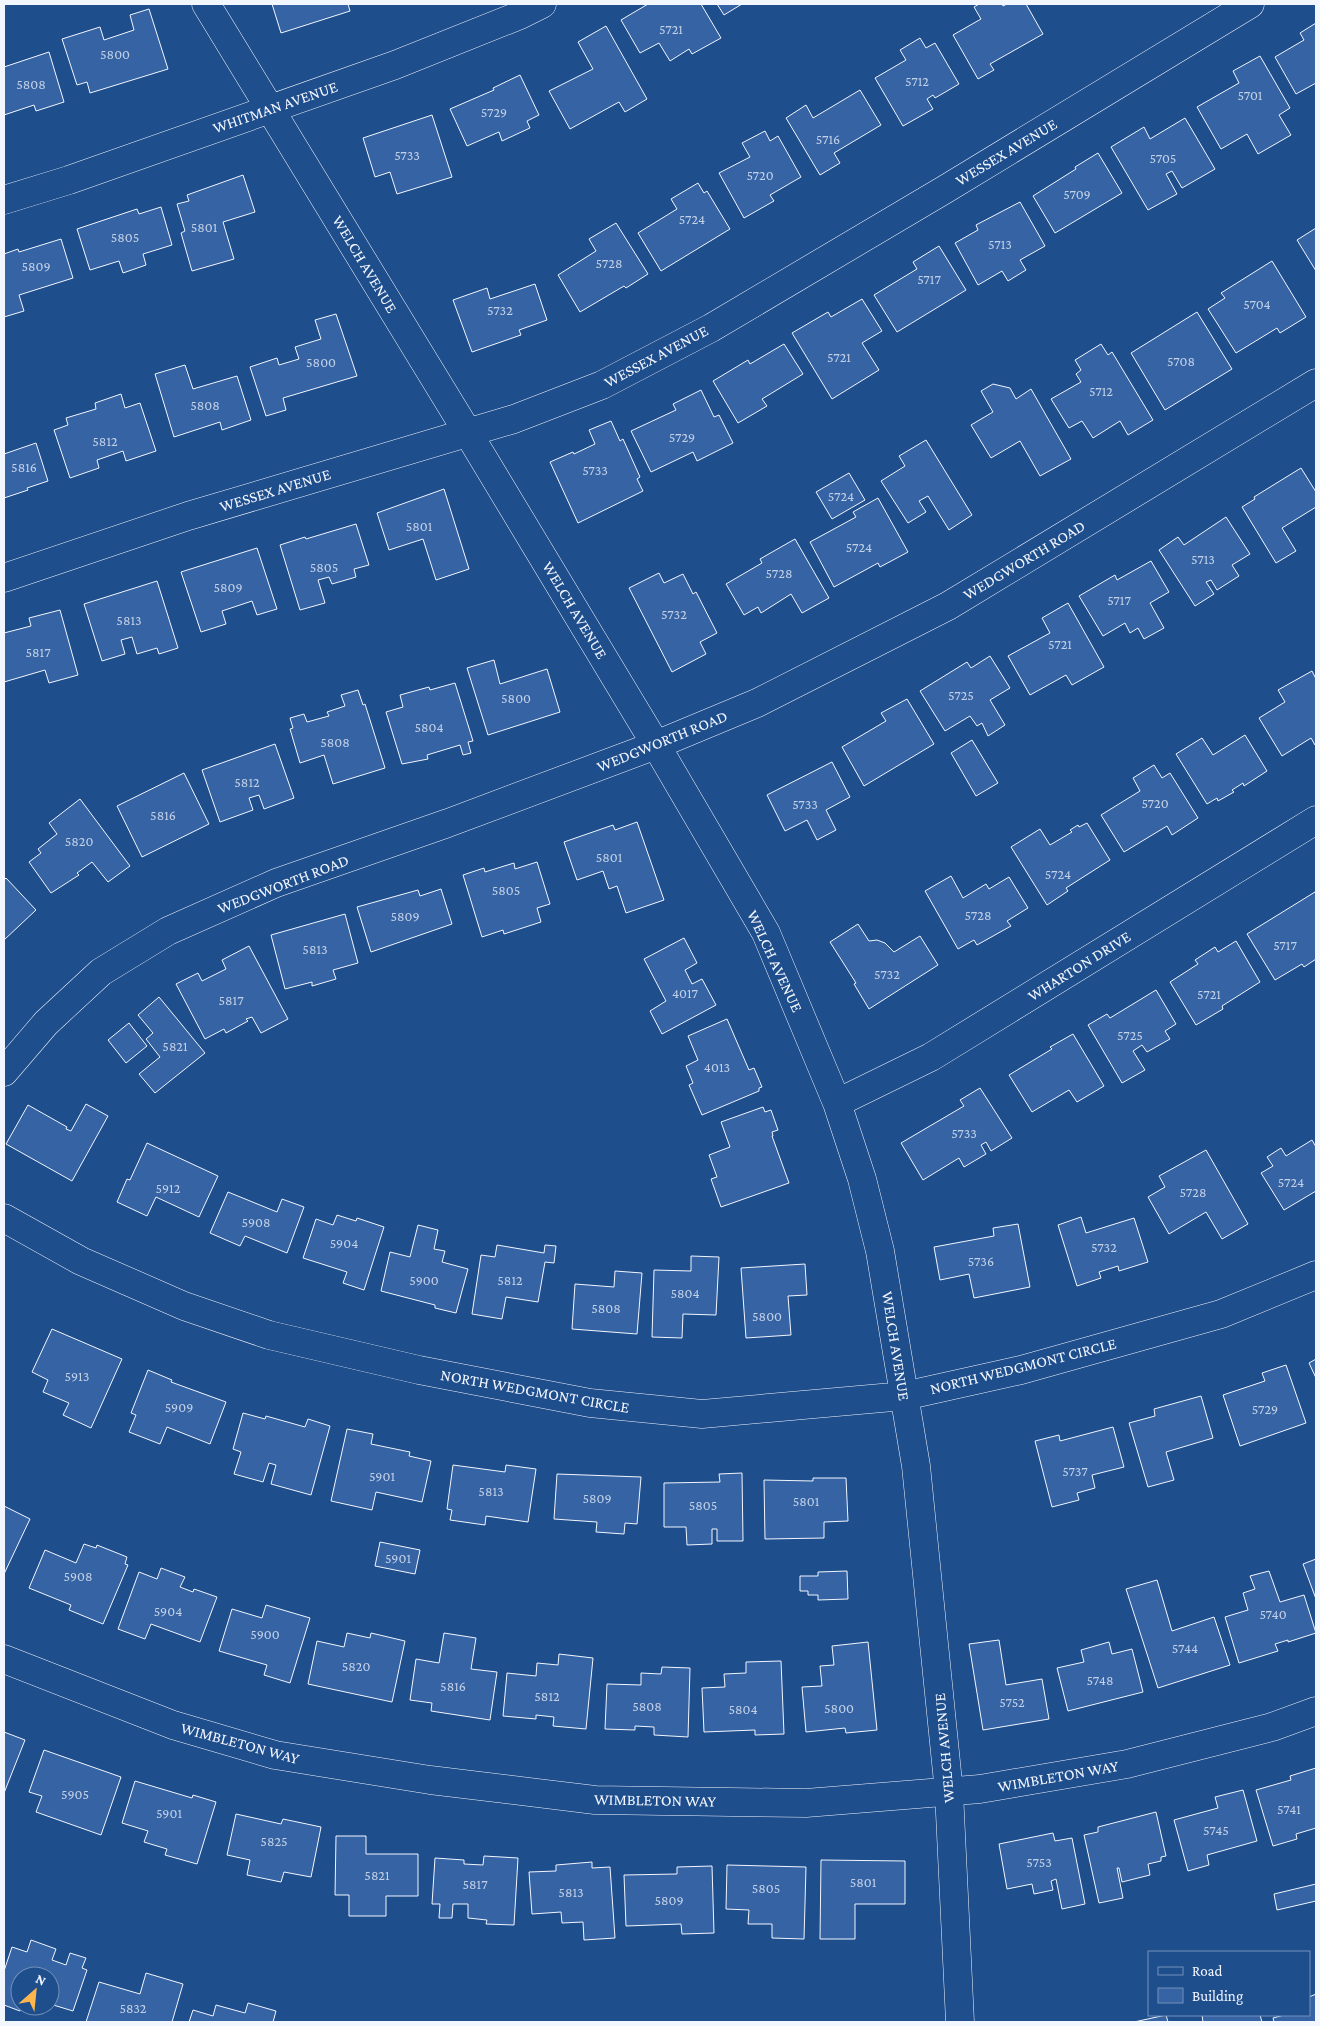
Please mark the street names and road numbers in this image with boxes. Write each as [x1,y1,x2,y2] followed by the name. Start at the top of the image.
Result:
[210,78,340,136] street label: WHITMAN AVENUE
[952,115,1060,189] street label: WESSEX AVENUE
[329,212,401,316] street label: WELCH AVENUE
[601,321,711,391] street label: WESSEX AVENUE
[217,465,333,515] street label: WESSEX AVENUE
[960,517,1088,603] street label: WEDGWORTH ROAD
[539,558,611,662] street label: WELCH AVENUE
[594,707,730,775] street label: WEDGWORTH ROAD
[215,851,351,917] street label: WEDGWORTH ROAD
[744,907,806,1015] street label: WELCH AVENUE
[1025,927,1134,1004] street label: WHARTON DRIVE
[879,1290,913,1402] street label: WELCH AVENUE
[928,1335,1118,1397] street label: NORTH WEDGMONT CIRCLE
[439,1366,631,1416] street label: NORTH WEDGMONT CIRCLE
[931,1692,957,1804] street label: WELCH AVENUE
[179,1719,302,1767] street label: WIMBLETON WAY
[996,1757,1120,1795] street label: WIMBLETON WAY
[594,1790,717,1810] street label: WIMBLETON WAY

